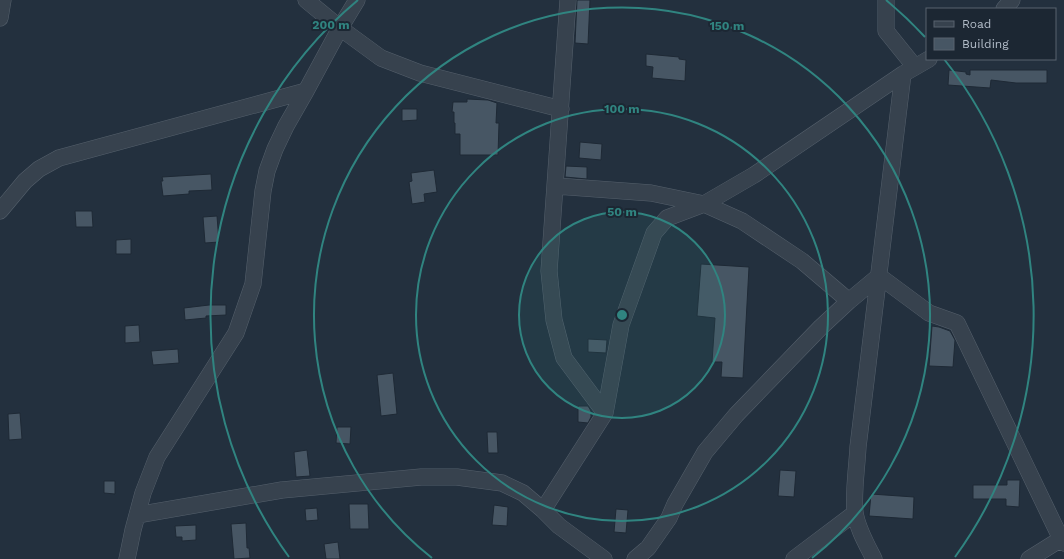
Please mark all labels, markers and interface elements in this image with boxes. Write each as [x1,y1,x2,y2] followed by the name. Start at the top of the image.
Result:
[926,8,1056,60] legend
[962,17,991,31] text: Road
[312,18,350,32] text: 200 m
[710,19,744,33] text: 150 m
[962,37,1009,51] text: Building
[604,102,640,116] text: 100 m
[607,205,637,219] text: 50 m
[615,308,629,322] centre of rings

